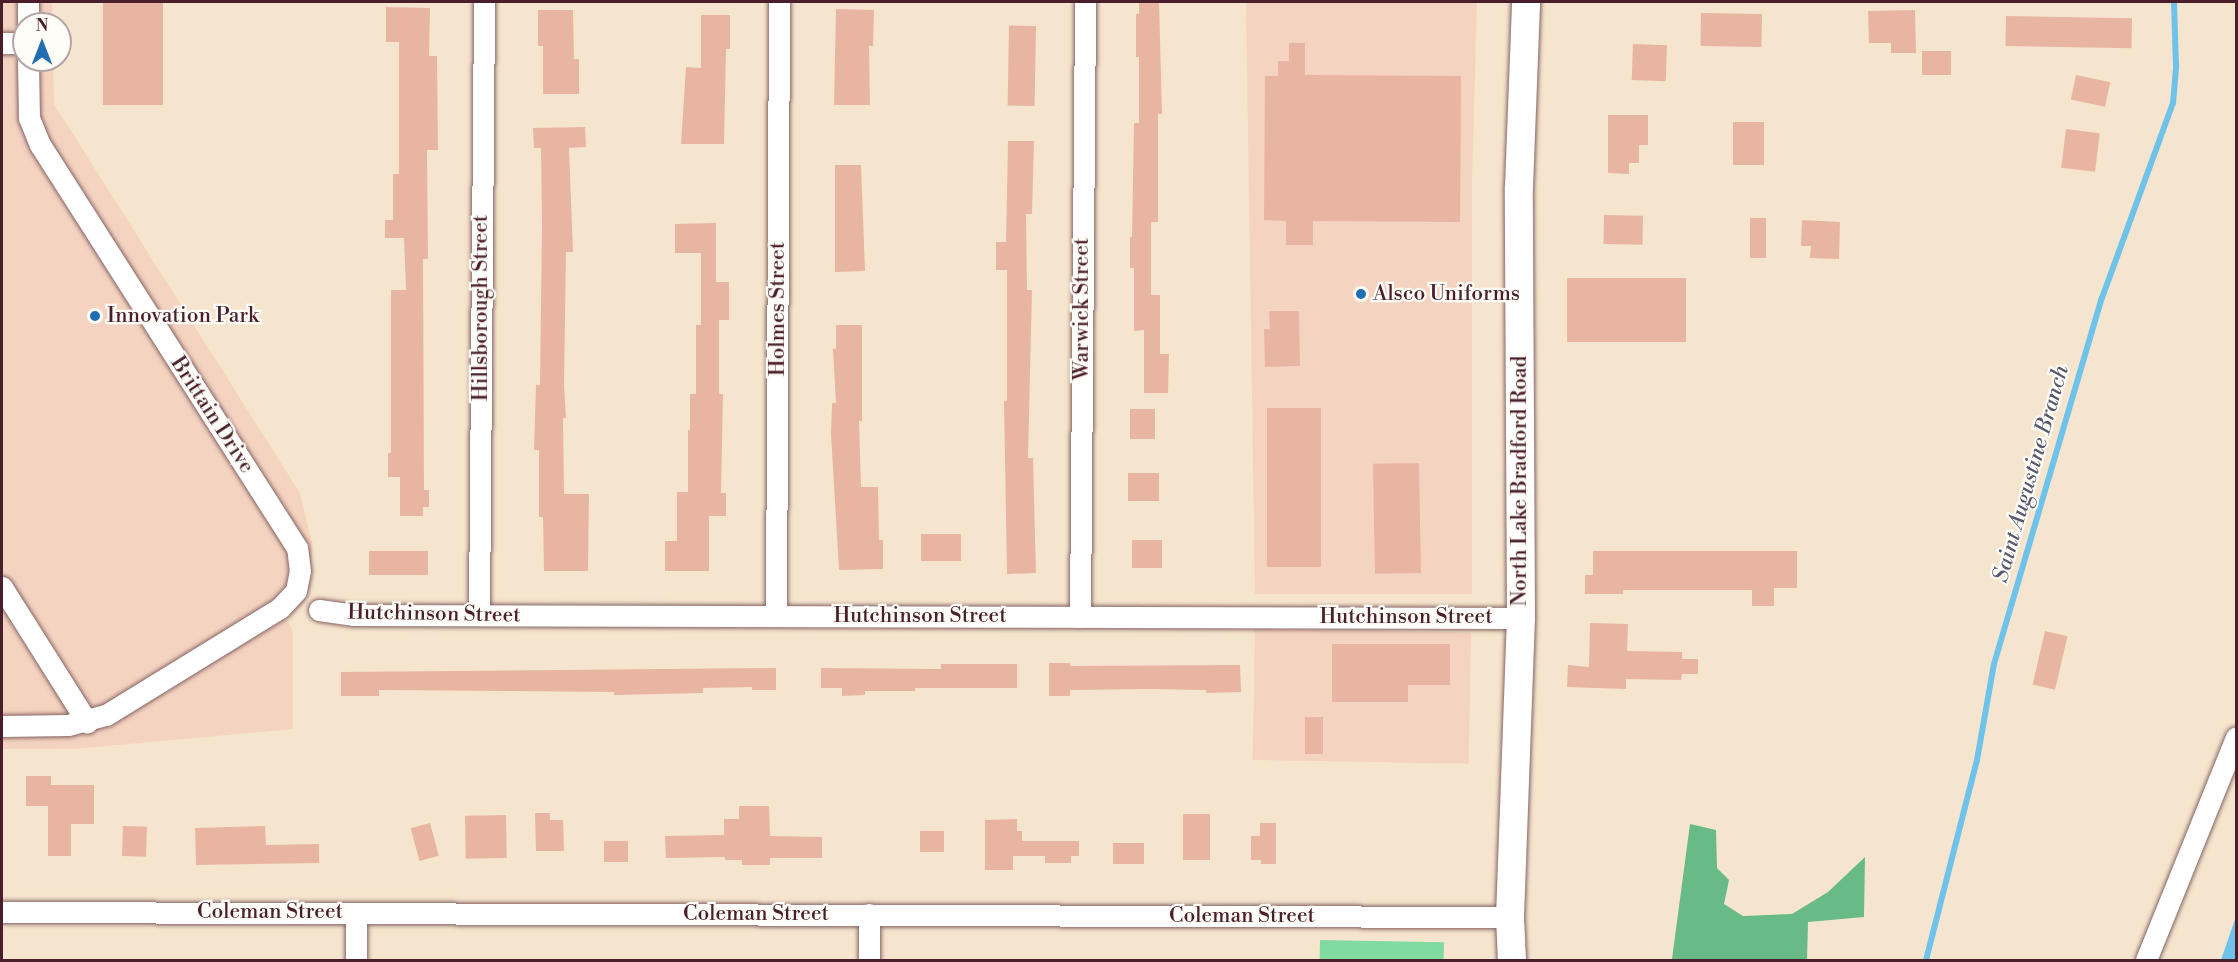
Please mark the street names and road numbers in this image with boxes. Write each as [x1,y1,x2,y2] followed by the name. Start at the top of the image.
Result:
[468,215,494,401] street label: Hillsborough Street
[1069,238,1095,380] street label: Warwick Street
[765,242,791,376] street label: Holmes Street
[165,352,259,478] street label: Brittain Drive
[1507,356,1533,606] street label: North Lake Bradford Road
[347,600,521,628] street label: Hutchinson Street
[833,603,1007,629] street label: Hutchinson Street
[1319,604,1493,630] street label: Hutchinson Street
[197,899,343,925] street label: Coleman Street
[683,901,829,927] street label: Coleman Street
[1169,903,1315,929] street label: Coleman Street

